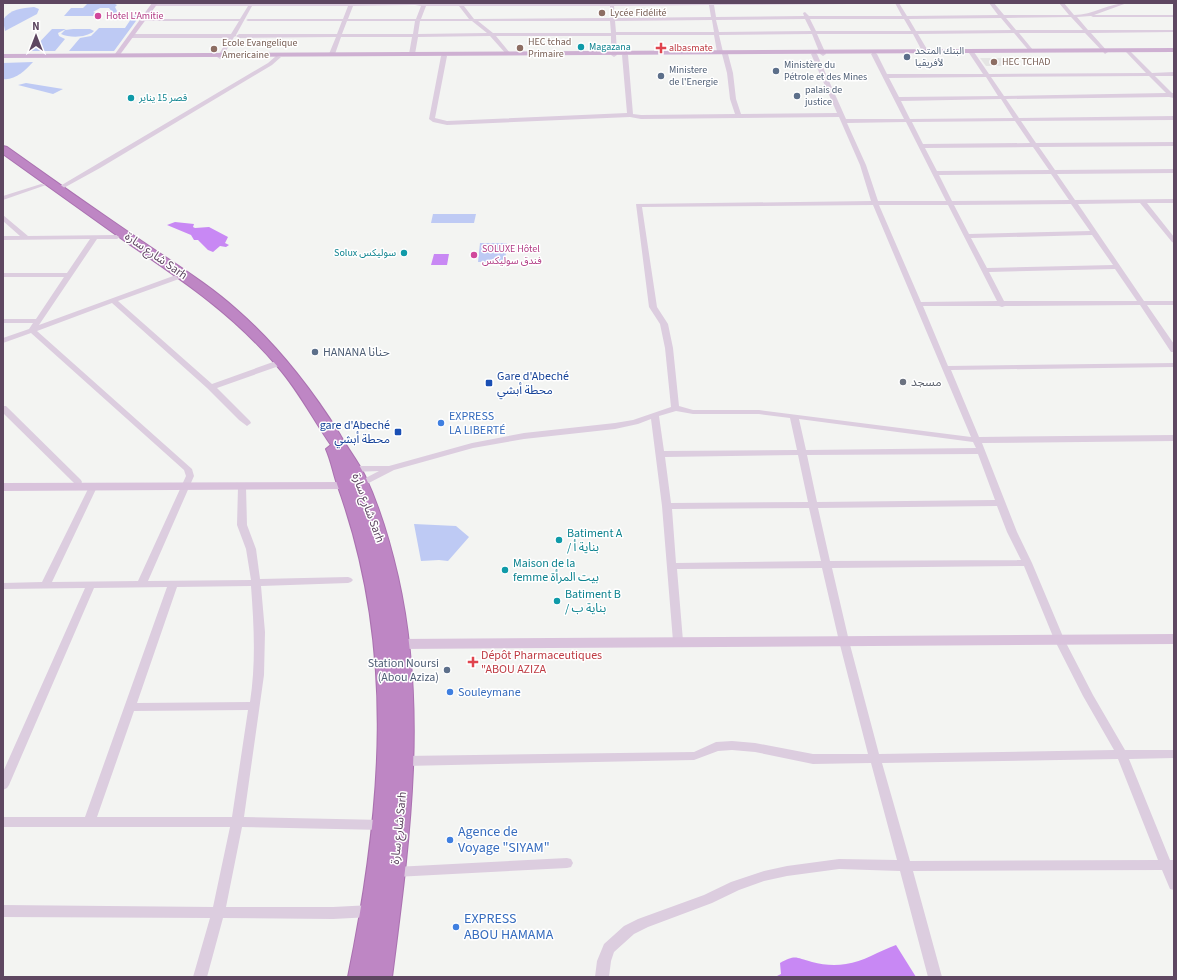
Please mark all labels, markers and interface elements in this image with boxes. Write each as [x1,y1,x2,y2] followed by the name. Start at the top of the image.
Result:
[610,6,667,20] place label: Lycée Fidélité
[597,8,607,18] marker: Lycée Fidélité
[106,9,163,23] place label: Hotel L'Amitie
[93,11,103,21] marker: Hotel L'Amitie
[16,16,56,56] north arrow
[32,19,40,34] text: N
[528,35,571,61] place label: HEC tchad Primaire
[222,36,297,62] place label: Ecole Evangelique Americaine
[589,40,631,54] place label: Magazana
[669,41,713,55] place label: albasmate
[576,42,586,52] marker: Magazana
[515,43,525,53] marker: HEC tchad Primaire
[656,43,666,53] marker: albasmate
[209,44,219,54] marker: Ecole Evangelique Americaine
[915,44,964,70] place label: البنك المتحد لأفريقيا
[902,52,912,62] marker: البنك المتحد لأفريقيا
[1002,55,1050,69] place label: HEC TCHAD
[989,57,999,67] marker: HEC TCHAD
[784,58,867,84] place label: Ministère du Pétrole et des Mines
[669,63,718,89] place label: Ministere de l'Energie
[771,66,781,76] marker: Ministère du Pétrole et des Mines
[656,71,666,81] marker: Ministere de l'Energie
[804,83,842,109] place label: palais de justice
[138,91,188,105] place label: قصر 15 يناير
[792,91,802,101] marker: palais de justice
[126,93,136,103] marker: قصر 15 يناير
[121,228,191,284] street label: شارع سارة Sarh
[482,242,542,268] place label: SOLUXE Hôtel فندق سوليكس
[334,246,396,260] place label: Solux سوليكس
[399,248,409,258] marker: Solux سوليكس
[469,250,479,260] marker: SOLUXE Hôtel فندق سوليكس
[323,344,390,361] place label: HANANA حنانا
[310,347,320,357] marker: HANANA حنانا
[497,368,569,399] place label: Gare d'Abeché محطة أبشي
[911,374,942,391] place label: مسجد
[898,377,908,387] marker: مسجد
[484,378,494,388] marker: Gare d'Abeché محطة أبشي
[449,408,506,439] place label: EXPRESS LA LIBERTÉ
[320,417,390,448] place label: gare d'Abeché محطة أبشي
[436,418,446,428] marker: EXPRESS LA LIBERTÉ
[393,427,403,437] marker: gare d'Abeché محطة أبشي
[348,471,388,545] street label: شارع سارة Sarh
[567,525,623,556] place label: Batiment A / بناية أ
[554,535,564,545] marker: Batiment A / بناية أ
[513,555,599,586] place label: Maison de la femme بيت المرأة
[500,565,510,575] marker: Maison de la femme بيت المرأة
[565,586,621,617] place label: Batiment B / بناية ب
[552,596,562,606] marker: Batiment B / بناية ب
[481,647,602,678] place label: Dépôt Pharmaceutiques "ABOU AZIZA
[368,655,439,686] place label: Station Noursi (Abou Aziza)
[468,657,478,667] marker: Dépôt Pharmaceutiques "ABOU AZIZA
[442,665,452,675] marker: Station Noursi (Abou Aziza)
[458,684,521,701] place label: Souleymane
[445,687,455,697] marker: Souleymane
[387,791,411,865] street label: شارع سارة Sarh
[458,822,550,858] place label: Agence de Voyage "SIYAM"
[445,835,455,845] marker: Agence de Voyage "SIYAM"
[464,909,554,945] place label: EXPRESS ABOU HAMAMA
[451,922,461,932] marker: EXPRESS ABOU HAMAMA

